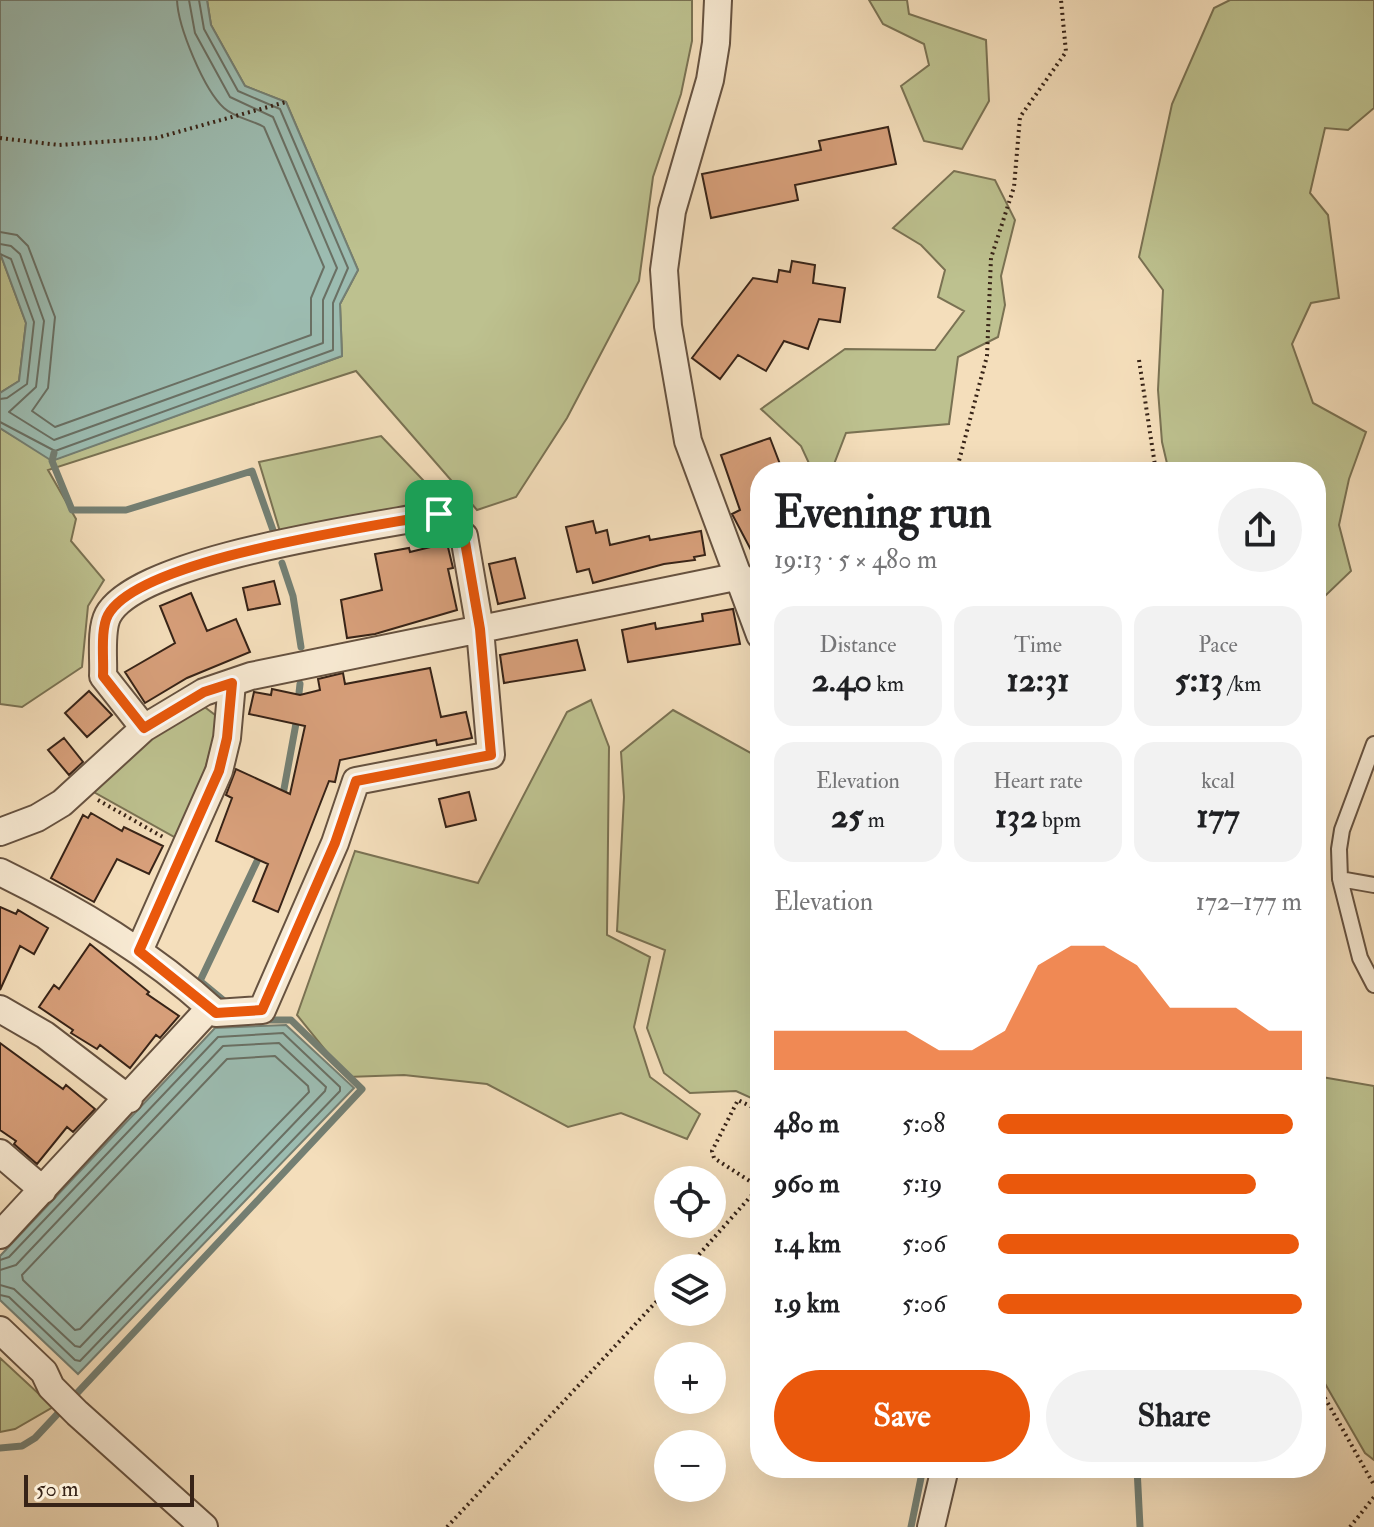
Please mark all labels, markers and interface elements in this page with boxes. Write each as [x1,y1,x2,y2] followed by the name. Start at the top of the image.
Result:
[405,480,473,548] pin
[774,486,992,541] text: Evening run
[1218,488,1302,572] button: share
[417,492,461,536] icon: arrive
[774,544,937,576] text: 19:13 · 5 × 480 m
[820,631,896,659] text: Distance
[1014,631,1062,659] text: Time
[1198,631,1238,659] text: Pace
[812,659,872,702] text: 2.40
[1007,659,1069,702] text: 12:31
[1175,659,1223,702] text: 5:13
[872,670,904,698] text: km
[1223,670,1261,698] text: /km
[816,767,900,795] text: Elevation
[993,767,1083,795] text: Heart rate
[1201,767,1235,795] text: kcal
[831,795,863,838] text: 25
[995,795,1037,838] text: 132
[1196,795,1240,838] text: 177
[863,806,885,834] text: m
[1037,806,1081,834] text: bpm
[774,886,873,918] text: Elevation
[1196,886,1302,918] text: 172–177 m
[774,1108,839,1140] text: 480 m
[902,1108,945,1140] text: 5:08
[654,1166,726,1502] map controls
[654,1166,726,1238] button: locate
[774,1168,839,1200] text: 960 m
[902,1168,942,1200] text: 5:19
[774,1228,841,1260] text: 1.4 km
[902,1228,946,1260] text: 5:06
[654,1254,726,1326] button: layers
[774,1288,840,1320] text: 1.9 km
[902,1288,946,1320] text: 5:06
[654,1342,726,1414] button: +
[774,1370,1030,1462] button: Save
[1046,1370,1302,1462] button: Share
[654,1430,726,1502] button: −
[24,1471,194,1507] scale bar
[36,1475,78,1503] text: 50 m

